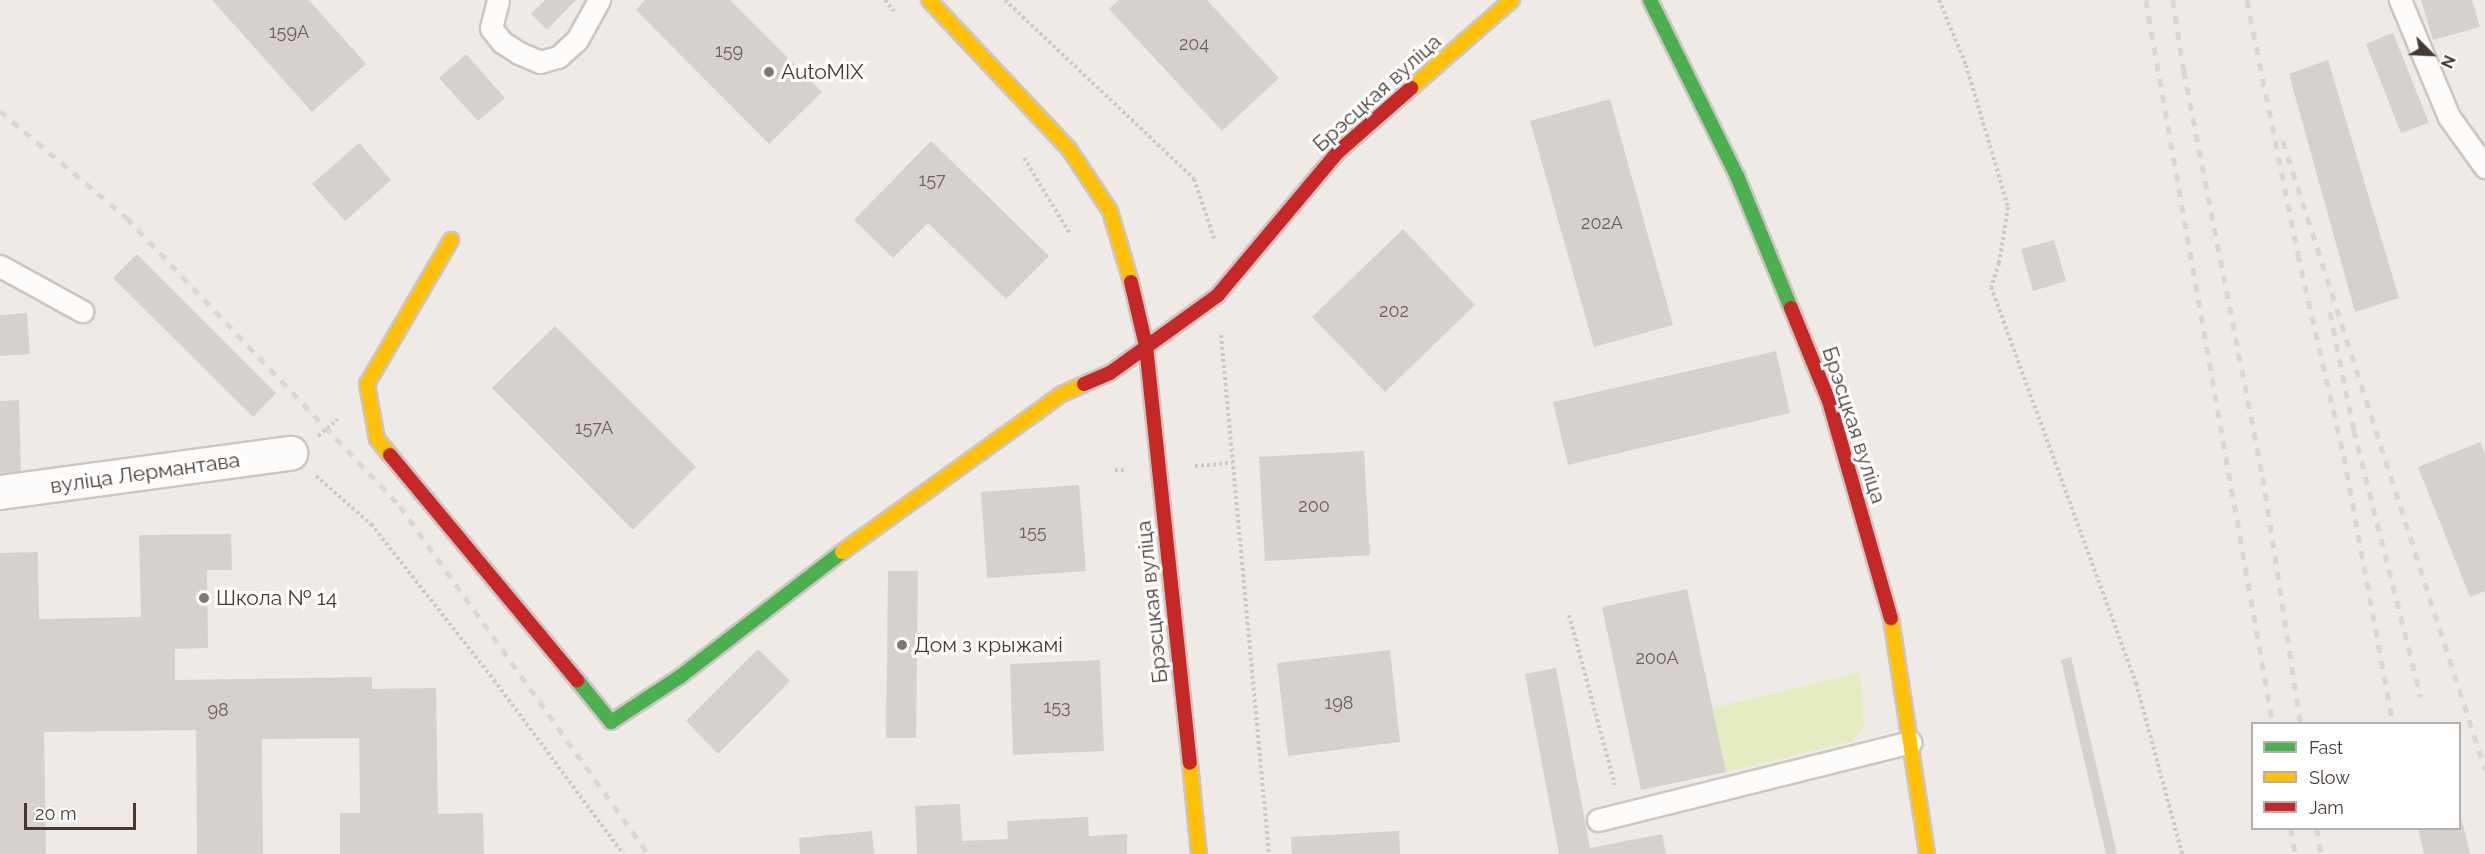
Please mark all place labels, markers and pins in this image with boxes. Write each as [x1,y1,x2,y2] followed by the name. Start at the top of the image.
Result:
[781,59,863,85] place label: AutoMIX
[762,65,776,79] marker: AutoMIX
[216,585,337,611] place label: Школа № 14
[197,591,211,605] marker: Школа № 14
[914,632,1063,658] place label: Дом з крыжамі
[895,638,909,652] marker: Дом з крыжамі

